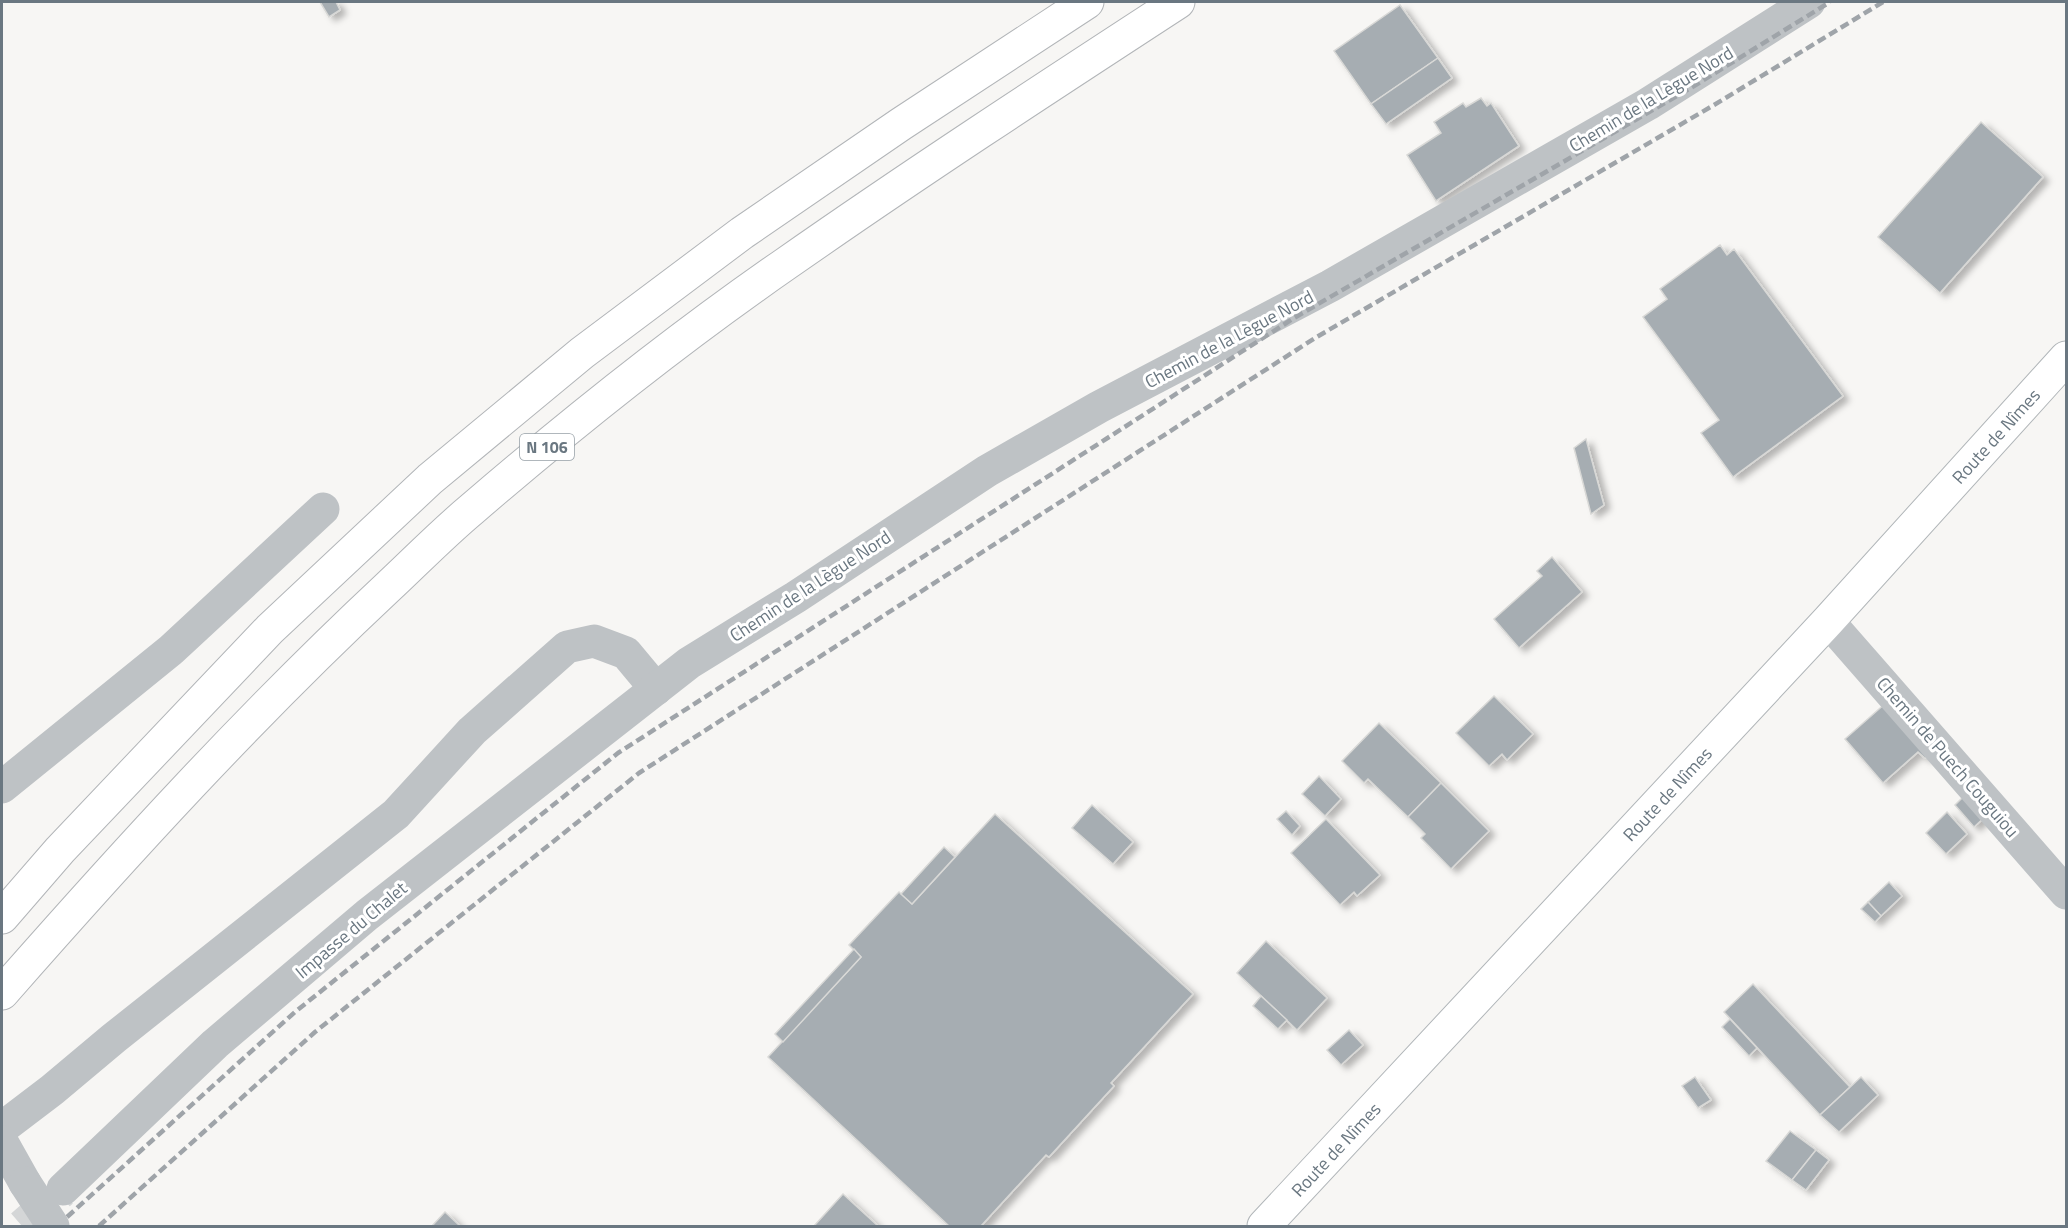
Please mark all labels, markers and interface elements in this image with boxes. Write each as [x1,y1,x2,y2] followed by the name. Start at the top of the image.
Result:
[1564,39,1738,159] street label: Chemin de la Lègue Nord
[1140,283,1318,395] street label: Chemin de la Lègue Nord
[1945,382,2046,490] street label: Route de Nîmes
[520,434,574,460] road number: N 106
[724,524,896,648] street label: Chemin de la Lègue Nord
[1871,671,2025,843] street label: Chemin de Puech Couguiou
[1616,740,1718,847] street label: Route de Nîmes
[289,875,413,985] street label: Impasse du Chalet
[1285,1096,1387,1203] street label: Route de Nîmes

